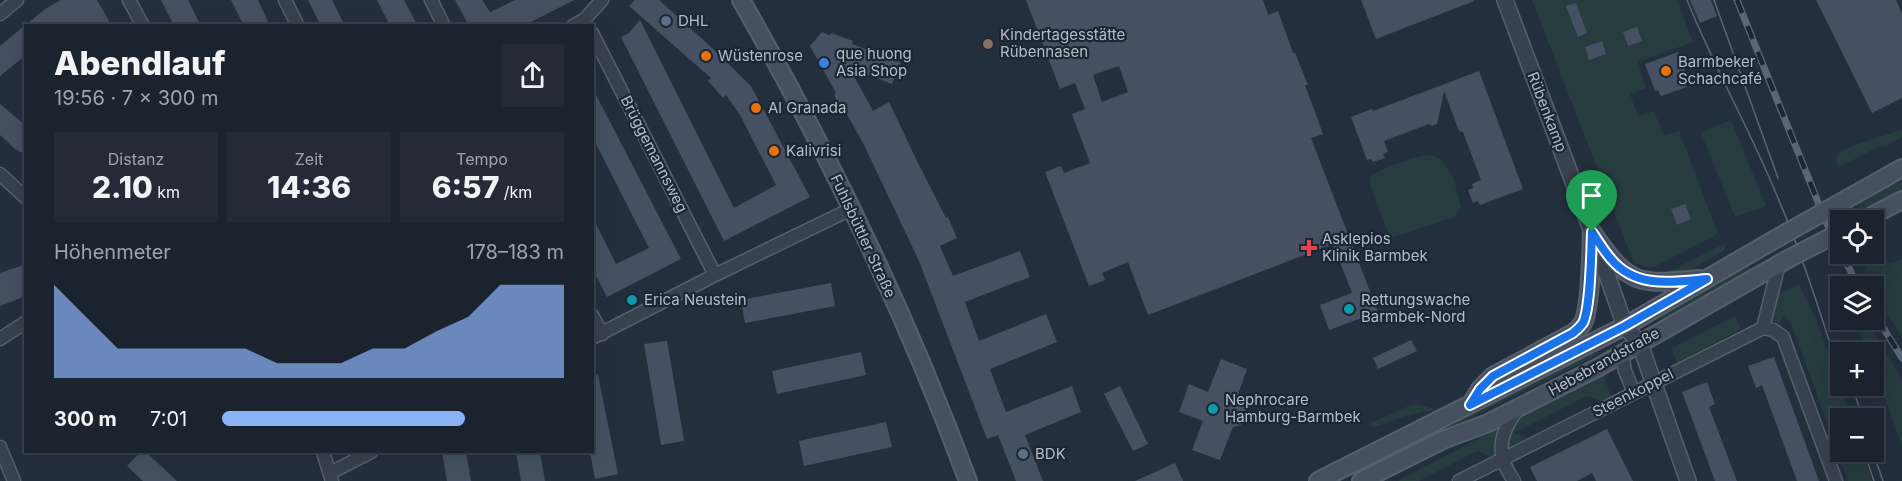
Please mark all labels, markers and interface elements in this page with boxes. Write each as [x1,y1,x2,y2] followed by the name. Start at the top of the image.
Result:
[678,11,708,30] place label: DHL
[659,14,673,28] marker: DHL
[1000,25,1125,61] place label: Kindertagesstätte Rübennasen
[981,37,995,51] marker: Kindertagesstätte Rübennasen
[54,43,226,83] text: Abendlauf
[501,44,564,107] button: share
[836,44,912,80] place label: que huong Asia Shop
[718,46,803,65] place label: Wüstenrose
[699,49,713,63] marker: Wüstenrose
[1678,52,1762,88] place label: Barmbeker Schachcafé
[817,56,831,70] marker: que huong Asia Shop
[1659,64,1673,78] marker: Barmbeker Schachcafé
[1523,69,1571,155] street label: Rübenkamp
[54,86,218,110] text: 19:56 · 7 × 300 m
[617,92,692,215] street label: Brüggemannsweg
[768,98,846,117] place label: Al Granada
[749,101,763,115] marker: Al Granada
[786,141,841,160] place label: Kalivrisi
[767,144,781,158] marker: Kalivrisi
[108,149,164,169] text: Distanz
[295,149,323,169] text: Zeit
[456,149,508,169] text: Tempo
[92,169,153,205] text: 2.10
[267,169,351,205] text: 14:36
[432,169,499,205] text: 6:57
[1566,170,1617,232] pin
[827,171,900,301] street label: Fuhlsbüttler Straße
[1575,179,1608,212] icon: arrive
[153,182,180,202] text: km
[499,182,532,202] text: /km
[1830,210,1884,462] map controls
[1830,210,1884,264] button: locate
[1322,229,1428,265] place label: Asklepios Klinik Barmbek
[1300,239,1318,257] marker: Asklepios Klinik Barmbek
[54,240,171,264] text: Höhenmeter
[466,240,564,264] text: 178–183 m
[1830,276,1884,330] button: layers
[644,290,747,309] place label: Erica Neustein
[1361,290,1470,326] place label: Rettungswache Barmbek-Nord
[625,293,639,307] marker: Erica Neustein
[1342,302,1356,316] marker: Rettungswache Barmbek-Nord
[1545,323,1663,400] street label: Hebebrandstraße
[1830,342,1884,396] button: +
[1589,364,1676,421] street label: Steenkoppel
[1225,390,1361,426] place label: Nephrocare Hamburg-Barmbek
[1206,402,1220,416] marker: Nephrocare Hamburg-Barmbek
[54,407,117,431] text: 300 m
[150,407,187,431] text: 7:01
[1830,408,1884,462] button: −
[1035,444,1066,463] place label: BDK
[1016,447,1030,461] marker: BDK

